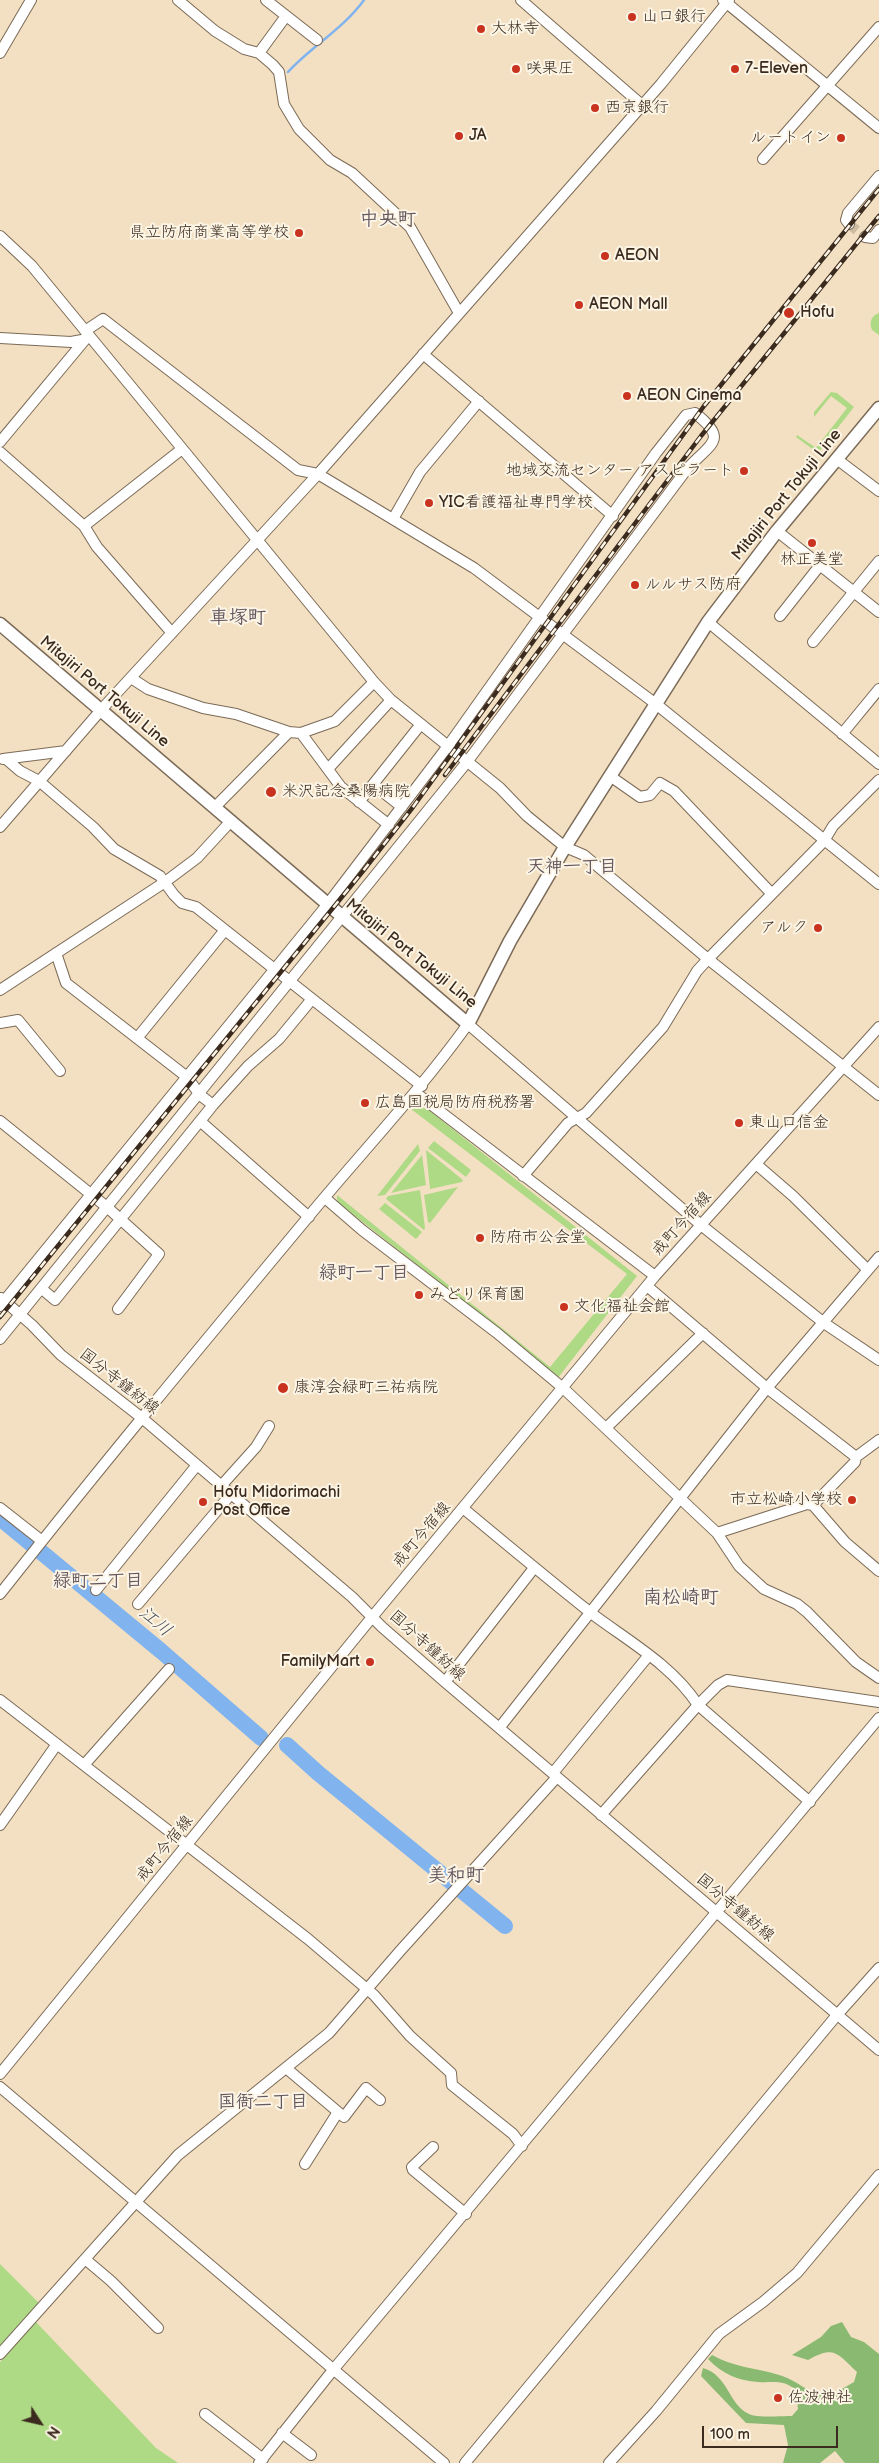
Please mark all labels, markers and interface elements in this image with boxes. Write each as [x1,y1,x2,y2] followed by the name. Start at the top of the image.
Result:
[642,7,706,27] place label: 山口銀行
[626,11,638,23] marker: 山口銀行
[491,19,539,39] place label: 大林寺
[475,23,487,35] marker: 大林寺
[526,59,574,79] place label: 咲果圧
[745,59,808,79] place label: 7-Eleven
[510,63,522,75] marker: 咲果圧
[729,63,741,75] marker: 7-Eleven
[605,98,669,118] place label: 西京銀行
[589,102,601,114] marker: 西京銀行
[469,126,486,146] place label: JA
[750,128,831,148] place label: ルートイン
[453,130,465,142] marker: JA
[835,132,847,144] marker: ルートイン
[360,209,416,231] district label: 中央町
[129,223,289,243] place label: 県立防府商業高等学校
[293,227,305,239] marker: 県立防府商業高等学校
[615,246,659,266] place label: AEON
[599,250,611,262] marker: AEON
[589,295,668,315] place label: AEON Mall
[573,299,585,311] marker: AEON Mall
[800,303,834,323] place label: Hofu
[782,306,796,320] marker: Hofu
[637,386,742,406] place label: AEON Cinema
[621,390,633,402] marker: AEON Cinema
[728,426,846,564] street label: Mitajiri Port Tokuji Line
[506,461,734,481] place label: 地域交流センター アスピラート
[738,465,750,477] marker: 地域交流センター アスピラート
[439,493,593,513] place label: YIC看護福祉専門学校
[423,497,435,509] marker: YIC看護福祉専門学校
[806,537,818,549] marker: 林正美堂
[780,550,844,570] place label: 林正美堂
[645,575,741,595] place label: ルルサス防府
[629,579,641,591] marker: ルルサス防府
[210,607,266,629] district label: 車塚町
[35,632,173,752] street label: Mitajiri Port Tokuji Line
[282,782,410,802] place label: 米沢記念桑陽病院
[264,785,278,799] marker: 米沢記念桑陽病院
[527,856,617,878] district label: 天神一丁目
[342,895,480,1013] street label: Mitajiri Port Tokuji Line
[760,918,808,938] place label: アルク
[812,922,824,934] marker: アルク
[375,1093,535,1113] place label: 広島国税局防府税務署
[359,1097,371,1109] marker: 広島国税局防府税務署
[749,1113,829,1133] place label: 東山口信金
[733,1117,745,1129] marker: 東山口信金
[648,1188,716,1260] street label: 戒町今宿線
[490,1228,586,1248] place label: 防府市公会堂
[474,1232,486,1244] marker: 防府市公会堂
[319,1262,409,1284] district label: 緑町一丁目
[429,1285,525,1305] place label: みどり保育園
[413,1289,425,1301] marker: みどり保育園
[574,1297,670,1317] place label: 文化福祉会館
[558,1301,570,1313] marker: 文化福祉会館
[75,1345,163,1419] street label: 国分寺鐘紡線
[294,1378,438,1398] place label: 康淳会緑町三祐病院
[276,1381,290,1395] marker: 康淳会緑町三祐病院
[213,1483,340,1521] place label: Hofu Midorimachi Post Office
[730,1490,842,1510] place label: 市立松崎小学校
[846,1494,858,1506] marker: 市立松崎小学校
[197,1496,209,1508] marker: Hofu Midorimachi Post Office
[389,1498,455,1572] street label: 戒町今宿線
[53,1570,143,1592] district label: 緑町二丁目
[643,1587,719,1609] district label: 南松崎町
[134,1602,176,1642] water label: 江川
[385,1607,469,1685] street label: 国分寺鐘紡線
[280,1652,360,1672] place label: FamilyMart
[364,1656,376,1668] marker: FamilyMart
[132,1812,198,1886] street label: 戒町今宿線
[428,1865,484,1887] district label: 美和町
[692,1870,778,1946] street label: 国分寺鐘紡線
[218,2091,308,2113] district label: 国衙二丁目
[788,2388,852,2408] place label: 佐波神社
[772,2392,784,2404] marker: 佐波神社
[15,2398,65,2448] north arrow
[704,2416,840,2448] scale bar
[43,2423,63,2441] text: N
[710,2425,750,2444] text: 100 m

